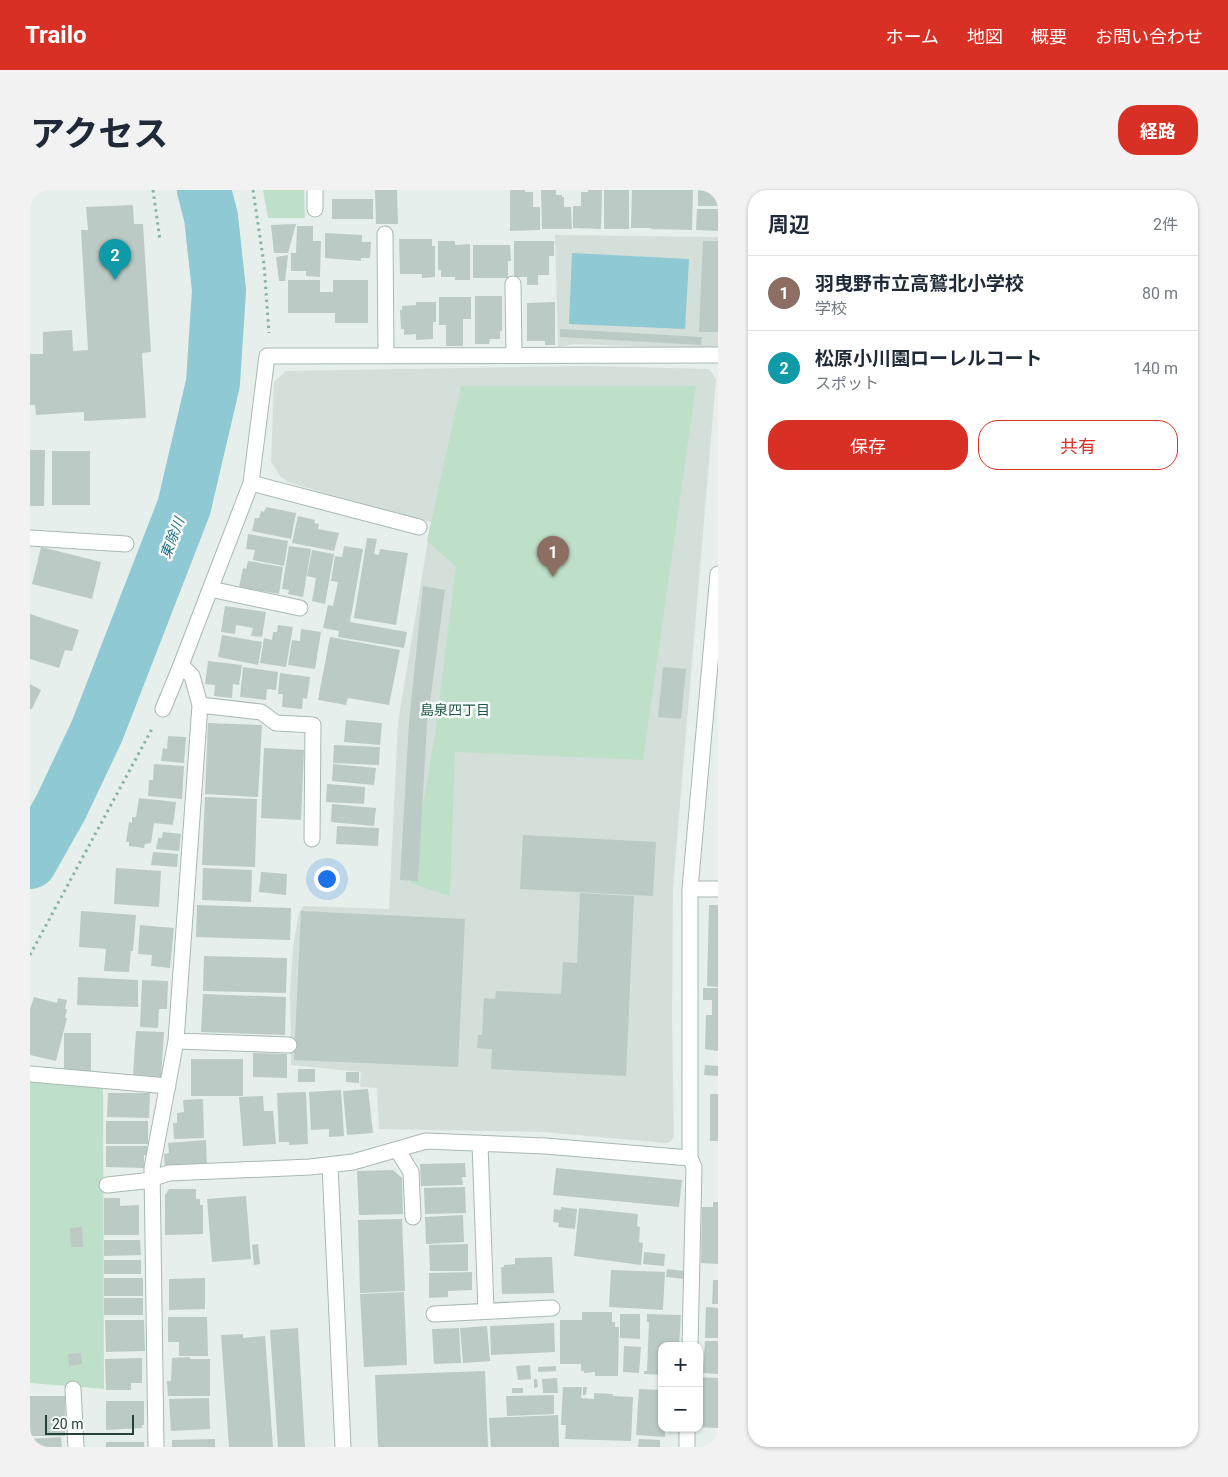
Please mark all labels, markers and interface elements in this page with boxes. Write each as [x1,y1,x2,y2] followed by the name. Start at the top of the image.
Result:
[25,21,87,49] text: Trailo
[886,26,939,47] text: ホーム
[967,26,1003,47] text: 地図
[1031,26,1067,47] text: 概要
[1095,26,1203,47] text: お問い合わせ
[1118,105,1198,155] button: 経路
[30,114,168,155] text: アクセス
[768,213,810,237] text: 周辺
[1153,215,1178,234] text: 2件
[99,239,131,280] pin: 2
[815,272,1024,295] text: 羽曳野市立高鷲北小学校
[779,284,789,303] text: 1
[1142,284,1178,303] text: 80 m
[815,299,847,318] text: 学校
[815,347,1043,370] text: 松原小川園ローレルコート
[779,359,789,378] text: 2
[1133,359,1178,378] text: 140 m
[815,374,879,393] text: スポット
[768,420,968,470] button: 保存
[978,420,1178,470] button: 共有
[157,514,188,560] water label: 東除川
[537,536,569,577] pin: 1
[420,702,490,718] district label: 島泉四丁目
[314,866,340,892] your location
[658,1342,703,1432] map controls
[658,1342,703,1387] button: +
[658,1387,703,1432] button: −
[45,1412,134,1435] scale bar
[52,1416,84,1432] text: 20 m

